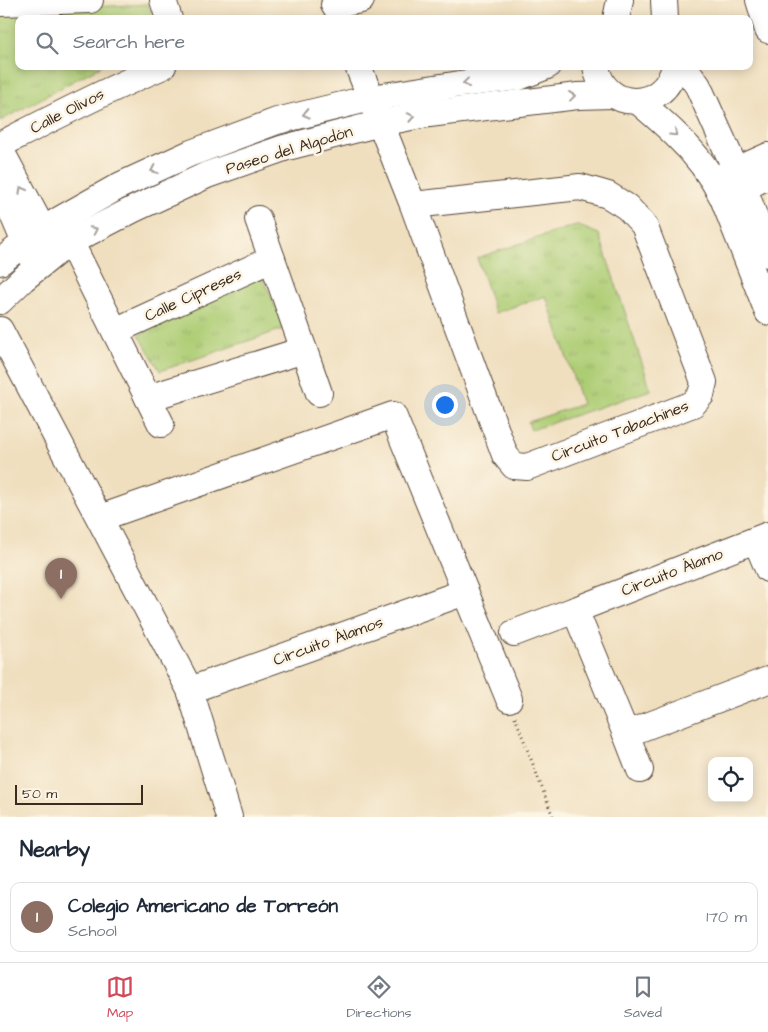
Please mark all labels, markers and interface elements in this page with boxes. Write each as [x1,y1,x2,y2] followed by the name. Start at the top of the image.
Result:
[15,15,753,70] search box
[33,29,61,57] icon: search
[73,29,185,56] text: Search here
[462,77,470,88] one-way arrow
[26,83,108,139] street label: Calle Olivos
[568,91,576,102] one-way arrow
[302,108,311,119] one-way arrow
[406,113,415,123] one-way arrow
[223,120,355,181] street label: Paseo del Algodón
[669,127,678,136] one-way arrow
[150,163,159,174] one-way arrow
[18,186,28,195] one-way arrow
[89,226,98,236] one-way arrow
[141,263,245,327] street label: Calle Cipreses
[432,392,458,418] your location
[548,395,692,467] street label: Circuito Tabachines
[618,542,726,602] street label: Circuito Álamo
[45,558,77,599] pin: 1
[270,611,386,671] street label: Circuito Álamos
[708,757,753,802] map controls
[708,757,753,802] button: locate
[15,782,142,805] scale bar
[22,784,57,804] text: 50 m
[20,835,90,864] text: Nearby
[68,893,338,920] text: Colegio Americano de Torreón
[36,906,38,928] text: 1
[706,906,747,928] text: 170 m
[68,920,117,942] text: School
[106,973,134,1023] tab: Map
[346,973,411,1023] tab: Directions
[624,973,662,1023] tab: Saved

